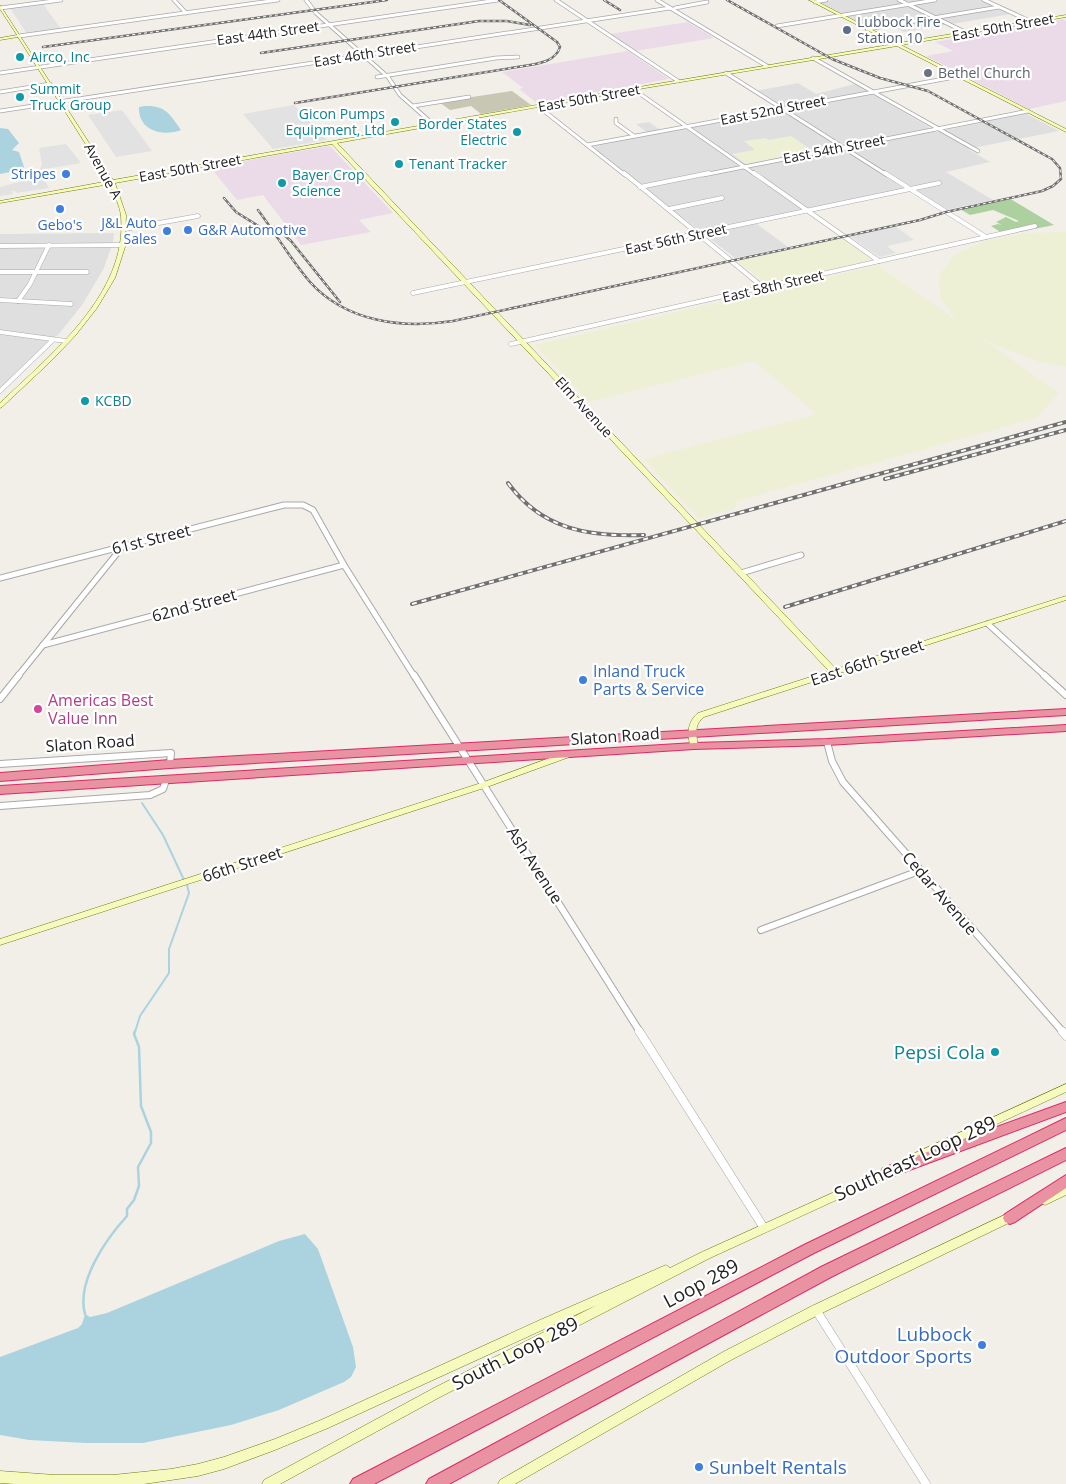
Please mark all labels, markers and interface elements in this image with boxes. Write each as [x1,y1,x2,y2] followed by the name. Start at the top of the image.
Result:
[950,8,1055,45] street label: East 50th Street
[857,12,941,47] place label: Lubbock Fire Station 10
[216,16,320,49] street label: East 44th Street
[841,24,853,36] marker: Lubbock Fire Station 10
[312,36,417,71] street label: East 46th Street
[30,47,90,66] place label: Airco, Inc
[14,51,26,63] marker: Airco, Inc
[938,63,1031,82] place label: Bethel Church
[922,67,934,79] marker: Bethel Church
[30,79,111,114] place label: Summit Truck Group
[536,79,641,116] street label: East 50th Street
[719,90,827,129] street label: East 52nd Street
[14,91,26,103] marker: Summit Truck Group
[285,104,385,139] place label: Gicon Pumps Equipment, Ltd
[418,114,507,149] place label: Border States Electric
[389,116,401,128] marker: Gicon Pumps Equipment, Ltd
[511,126,523,138] marker: Border States Electric
[781,129,886,168] street label: East 54th Street
[80,139,127,202] street label: Avenue A
[137,149,242,186] street label: East 50th Street
[409,154,507,173] place label: Tenant Tracker
[393,158,405,170] marker: Tenant Tracker
[11,164,56,183] place label: Stripes
[292,165,365,200] place label: Bayer Crop Science
[60,168,72,180] marker: Stripes
[276,177,288,189] marker: Bayer Crop Science
[54,203,66,215] marker: Gebo's
[99,213,157,248] place label: J&L Auto Sales
[38,215,83,234] place label: Gebo's
[623,218,728,259] street label: East 56th Street
[198,220,306,239] place label: G&R Automotive
[182,224,194,236] marker: G&R Automotive
[161,225,173,237] marker: J&L Auto Sales
[720,265,825,306] street label: East 58th Street
[551,372,618,441] street label: Elm Avenue
[95,391,132,410] place label: KCBD
[79,395,91,407] marker: KCBD
[109,519,193,559] street label: 61st Street
[149,583,239,627] street label: 62nd Street
[808,633,927,691] street label: East 66th Street
[593,660,704,700] place label: Inland Truck Parts & Service
[577,674,589,686] marker: Inland Truck Parts & Service
[48,689,154,729] place label: Americas Best Value Inn
[32,703,44,715] marker: Americas Best Value Inn
[570,722,660,750] street label: Slaton Road
[45,729,135,757] street label: Slaton Road
[502,822,568,908] street label: Ash Avenue
[199,841,285,887] street label: 66th Street
[898,846,982,940] street label: Cedar Avenue
[894,1039,985,1065] place label: Pepsi Cola
[989,1046,1001,1058] marker: Pepsi Cola
[830,1109,1000,1207] street label: Southeast Loop 289
[659,1252,743,1314] street label: Loop 289
[447,1310,583,1396] street label: South Loop 289
[835,1321,972,1369] place label: Lubbock Outdoor Sports
[976,1339,988,1351] marker: Lubbock Outdoor Sports
[709,1454,847,1480] place label: Sunbelt Rentals
[693,1461,705,1473] marker: Sunbelt Rentals

